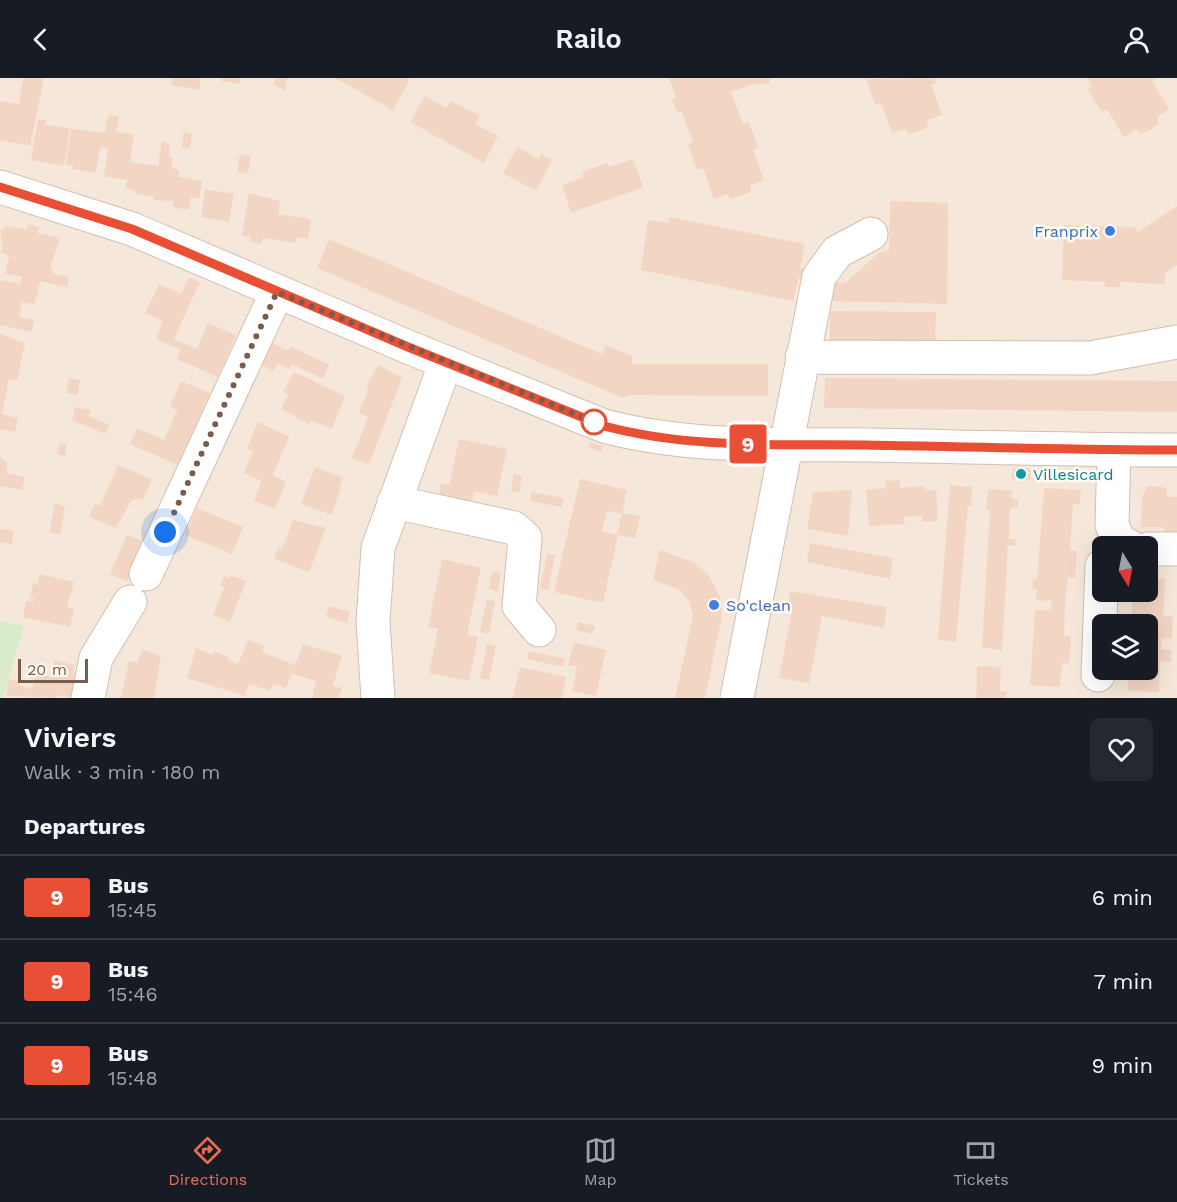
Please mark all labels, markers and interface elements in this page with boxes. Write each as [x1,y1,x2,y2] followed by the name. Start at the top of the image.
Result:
[24,23,57,56] icon: back
[555,23,622,55] text: Railo
[1120,23,1153,56] icon: person
[1034,222,1098,241] place label: Franprix
[1103,224,1117,238] marker: Franprix
[581,409,607,435] unlabelled marker
[728,424,768,464] line badge: 9
[742,432,754,457] text: 9
[1033,465,1114,484] place label: Villesicard
[1014,467,1028,481] marker: Villesicard
[150,517,180,547] your location
[1092,536,1158,602] north arrow
[1092,536,1158,680] map controls
[726,596,791,615] place label: So'clean
[707,598,721,612] marker: So'clean
[1092,614,1158,680] button: layers
[18,656,88,684] scale bar
[27,660,67,679] text: 20 m
[1090,718,1153,781] button: heart
[24,721,116,754] text: Viviers
[24,760,220,784] text: Walk · 3 min · 180 m
[24,814,145,839] text: Departures
[108,873,148,898] text: Bus
[51,885,63,910] text: 9
[1092,885,1153,910] text: 6 min
[108,898,157,922] text: 15:45
[108,957,148,982] text: Bus
[51,969,63,994] text: 9
[1093,969,1153,994] text: 7 min
[108,982,158,1006] text: 15:46
[108,1041,148,1066] text: Bus
[51,1053,63,1078] text: 9
[1091,1053,1153,1078] text: 9 min
[108,1066,158,1090] text: 15:48
[168,1134,247,1189] tab: Directions
[584,1134,617,1189] tab: Map
[953,1134,1009,1189] tab: Tickets

